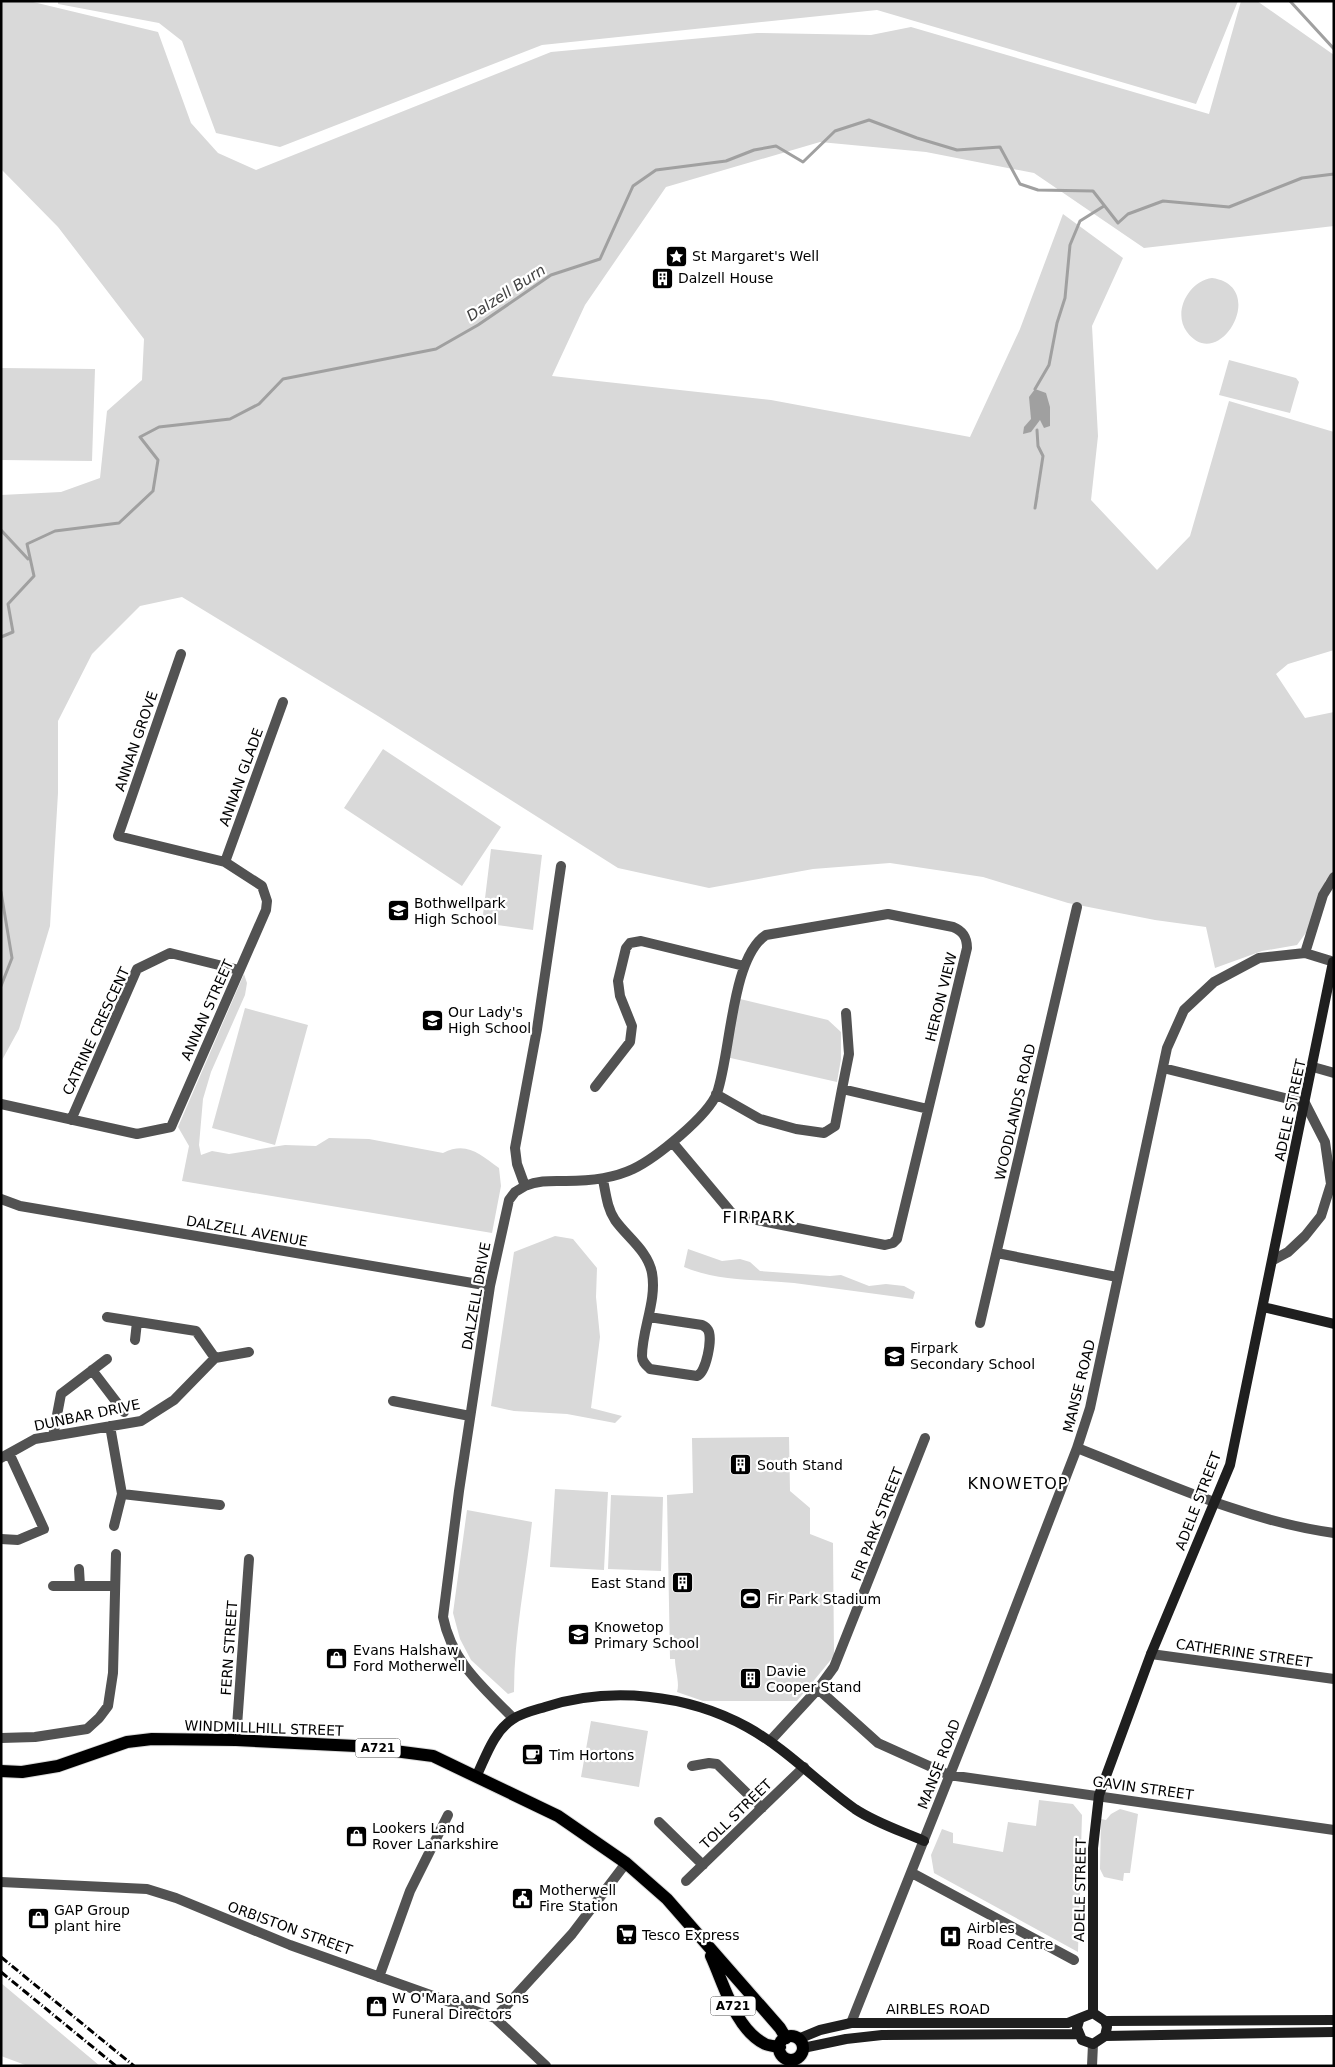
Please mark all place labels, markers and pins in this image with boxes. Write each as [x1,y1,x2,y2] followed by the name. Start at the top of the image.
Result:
[664,244,688,268] place icon: St Margaret's Well
[692,248,819,264] place label: St Margaret's Well
[650,266,674,290] building icon: Dalzell House
[678,270,773,286] place label: Dalzell House
[414,895,507,927] place label: Bothwellpark High School
[386,899,410,923] school or university icon: Bothwellpark High School
[448,1004,531,1036] place label: Our Lady's High School
[420,1008,444,1032] school or university icon: Our Lady's High School
[910,1340,1035,1372] place label: Firpark Secondary School
[882,1344,906,1368] school or university icon: Firpark Secondary School
[729,1453,753,1477] building icon: South Stand
[757,1457,843,1473] place label: South Stand
[670,1571,694,1595] building icon: East Stand
[591,1575,666,1591] place label: East Stand
[739,1587,763,1611] sports icon: Fir Park Stadium
[767,1591,881,1607] place label: Fir Park Stadium
[594,1619,699,1651] place label: Knowetop Primary School
[566,1623,590,1647] school or university icon: Knowetop Primary School
[353,1642,465,1674] place label: Evans Halshaw Ford Motherwell
[325,1646,349,1670] shop icon: Evans Halshaw Ford Motherwell
[766,1663,861,1695] place label: Davie Cooper Stand
[738,1667,762,1691] building icon: Davie Cooper Stand
[521,1743,545,1767] cafe icon: Tim Hortons
[548,1747,634,1763] place label: Tim Hortons
[372,1820,499,1852] place label: Lookers Land Rover Lanarkshire
[344,1824,368,1848] shop icon: Lookers Land Rover Lanarkshire
[539,1882,618,1914] place label: Motherwell Fire Station
[511,1886,535,1910] public building icon: Motherwell Fire Station
[54,1902,130,1934] place label: GAP Group plant hire
[26,1906,50,1930] shop icon: GAP Group plant hire
[967,1920,1053,1952] place label: Airbles Road Centre
[614,1923,638,1947] supermarket icon: Tesco Express
[939,1924,963,1948] hospital icon: Airbles Road Centre
[641,1927,739,1943] place label: Tesco Express
[392,1990,529,2022] place label: W O'Mara and Sons Funeral Directors
[364,1994,388,2018] shop icon: W O'Mara and Sons Funeral Directors

